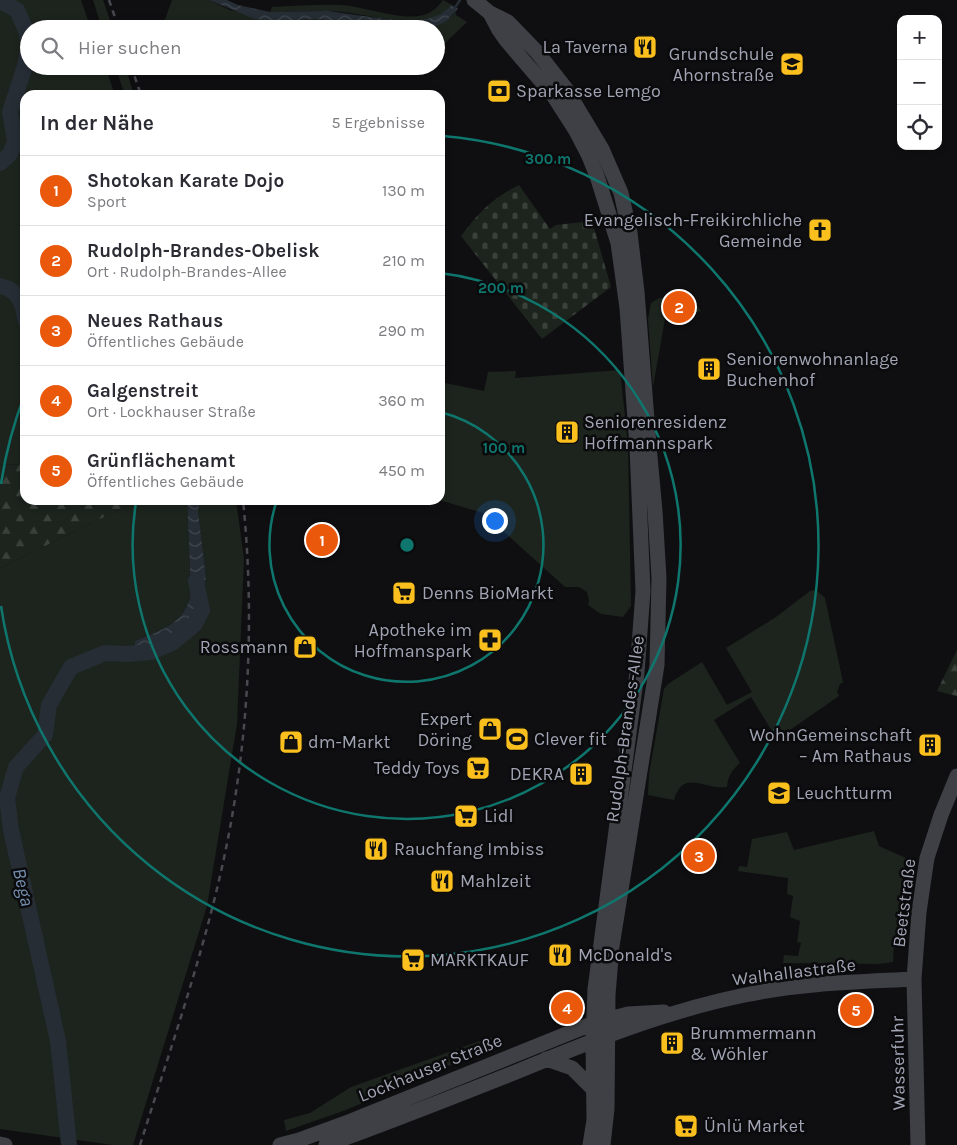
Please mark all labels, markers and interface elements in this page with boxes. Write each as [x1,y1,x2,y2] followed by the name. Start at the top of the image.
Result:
[897,15,942,150] map controls
[897,15,942,60] button: +
[20,20,445,75] search box
[38,34,66,62] icon: search
[632,34,658,60] restaurant icon: La Taverna
[542,36,628,58] place label: La Taverna
[78,37,181,59] text: Hier suchen
[669,43,774,86] place label: Grundschule Ahornstraße
[779,51,805,77] school or university icon: Grundschule Ahornstraße
[897,60,942,105] button: −
[486,78,512,104] bank icon: Sparkasse Lemgo
[516,80,661,102] place label: Sparkasse Lemgo
[897,105,942,150] button: locate
[40,111,154,135] text: In der Nähe
[331,113,425,132] text: 5 Ergebnisse
[525,150,571,168] text: 300 m
[87,170,284,192] text: Shotokan Karate Dojo
[53,181,59,200] text: 1
[382,181,425,200] text: 130 m
[87,192,127,211] text: Sport
[584,209,802,252] place label: Evangelisch-Freikirchliche Gemeinde
[807,217,833,243] church icon: Evangelisch-Freikirchliche Gemeinde
[87,240,319,262] text: Rudolph-Brandes-Obelisk
[51,251,61,270] text: 2
[382,251,425,270] text: 210 m
[87,262,287,281] text: Ort · Rudolph-Brandes-Allee
[478,279,524,297] text: 200 m
[663,288,695,326] pin: 2
[87,310,223,332] text: Neues Rathaus
[51,321,61,340] text: 3
[378,321,425,340] text: 290 m
[87,332,244,351] text: Öffentliches Gebäude
[726,348,899,391] place label: Seniorenwohnanlage Buchenhof
[696,356,722,382] building icon: Seniorenwohnanlage Buchenhof
[87,380,199,402] text: Galgenstreit
[51,391,61,410] text: 4
[378,391,425,410] text: 360 m
[87,402,256,421] text: Ort · Lockhauser Straße
[584,411,727,454] place label: Seniorenresidenz Hoffmannspark
[554,419,580,445] building icon: Seniorenresidenz Hoffmannspark
[483,439,525,457] text: 100 m
[87,450,235,472] text: Grünflächenamt
[51,461,61,480] text: 5
[379,461,425,480] text: 450 m
[87,472,244,491] text: Öffentliches Gebäude
[482,508,508,534] your location
[306,521,338,559] pin: 1
[398,536,416,554] centre of rings
[391,580,417,606] supermarket icon: Denns BioMarkt
[422,582,554,604] place label: Denns BioMarkt
[354,619,472,662] place label: Apotheke im Hoffmanspark
[477,627,503,653] pharmacy icon: Apotheke im Hoffmanspark
[292,634,318,660] shop icon: Rossmann
[601,634,649,824] street label: Rudolph-Brandes-Allee
[200,636,288,658] place label: Rossmann
[417,708,472,751] place label: Expert Döring
[477,716,503,742] shop icon: Expert Döring
[749,724,912,767] place label: WohnGemeinschaft – Am Rathaus
[504,726,530,752] sports icon: Clever fit
[534,728,607,750] place label: Clever fit
[278,729,304,755] shop icon: dm-Markt
[308,731,391,753] place label: dm-Markt
[917,732,943,758] building icon: WohnGemeinschaft – Am Rathaus
[465,755,491,781] supermarket icon: Teddy Toys
[374,757,460,779] place label: Teddy Toys
[568,761,594,787] building icon: DEKRA
[510,763,564,785] place label: DEKRA
[766,780,792,806] school or university icon: Leuchtturm
[796,782,893,804] place label: Leuchtturm
[453,803,479,829] supermarket icon: Lidl
[484,805,513,827] place label: Lidl
[363,836,389,862] restaurant icon: Rauchfang Imbiss
[683,837,715,875] pin: 3
[394,838,544,860] place label: Rauchfang Imbiss
[888,857,920,949] street label: Beetstraße
[8,866,38,909] water label: Bega
[429,868,455,894] restaurant icon: Mahlzeit
[460,870,531,892] place label: Mahlzeit
[547,942,573,968] restaurant icon: McDonald's
[578,944,673,966] place label: McDonald's
[400,947,426,973] supermarket icon: MARKTKAUF
[430,949,529,971] place label: MARKTKAUF
[731,954,857,990] street label: Walhallastraße
[551,989,583,1027] pin: 4
[840,991,872,1029] pin: 5
[886,1015,910,1110] street label: Wasserfuhr
[690,1022,817,1065] place label: Brummermann & Wöhler
[355,1029,505,1107] street label: Lockhauser Straße
[659,1030,685,1056] building icon: Brummermann & Wöhler
[673,1113,699,1139] supermarket icon: Ünlü Market
[704,1115,805,1137] place label: Ünlü Market

